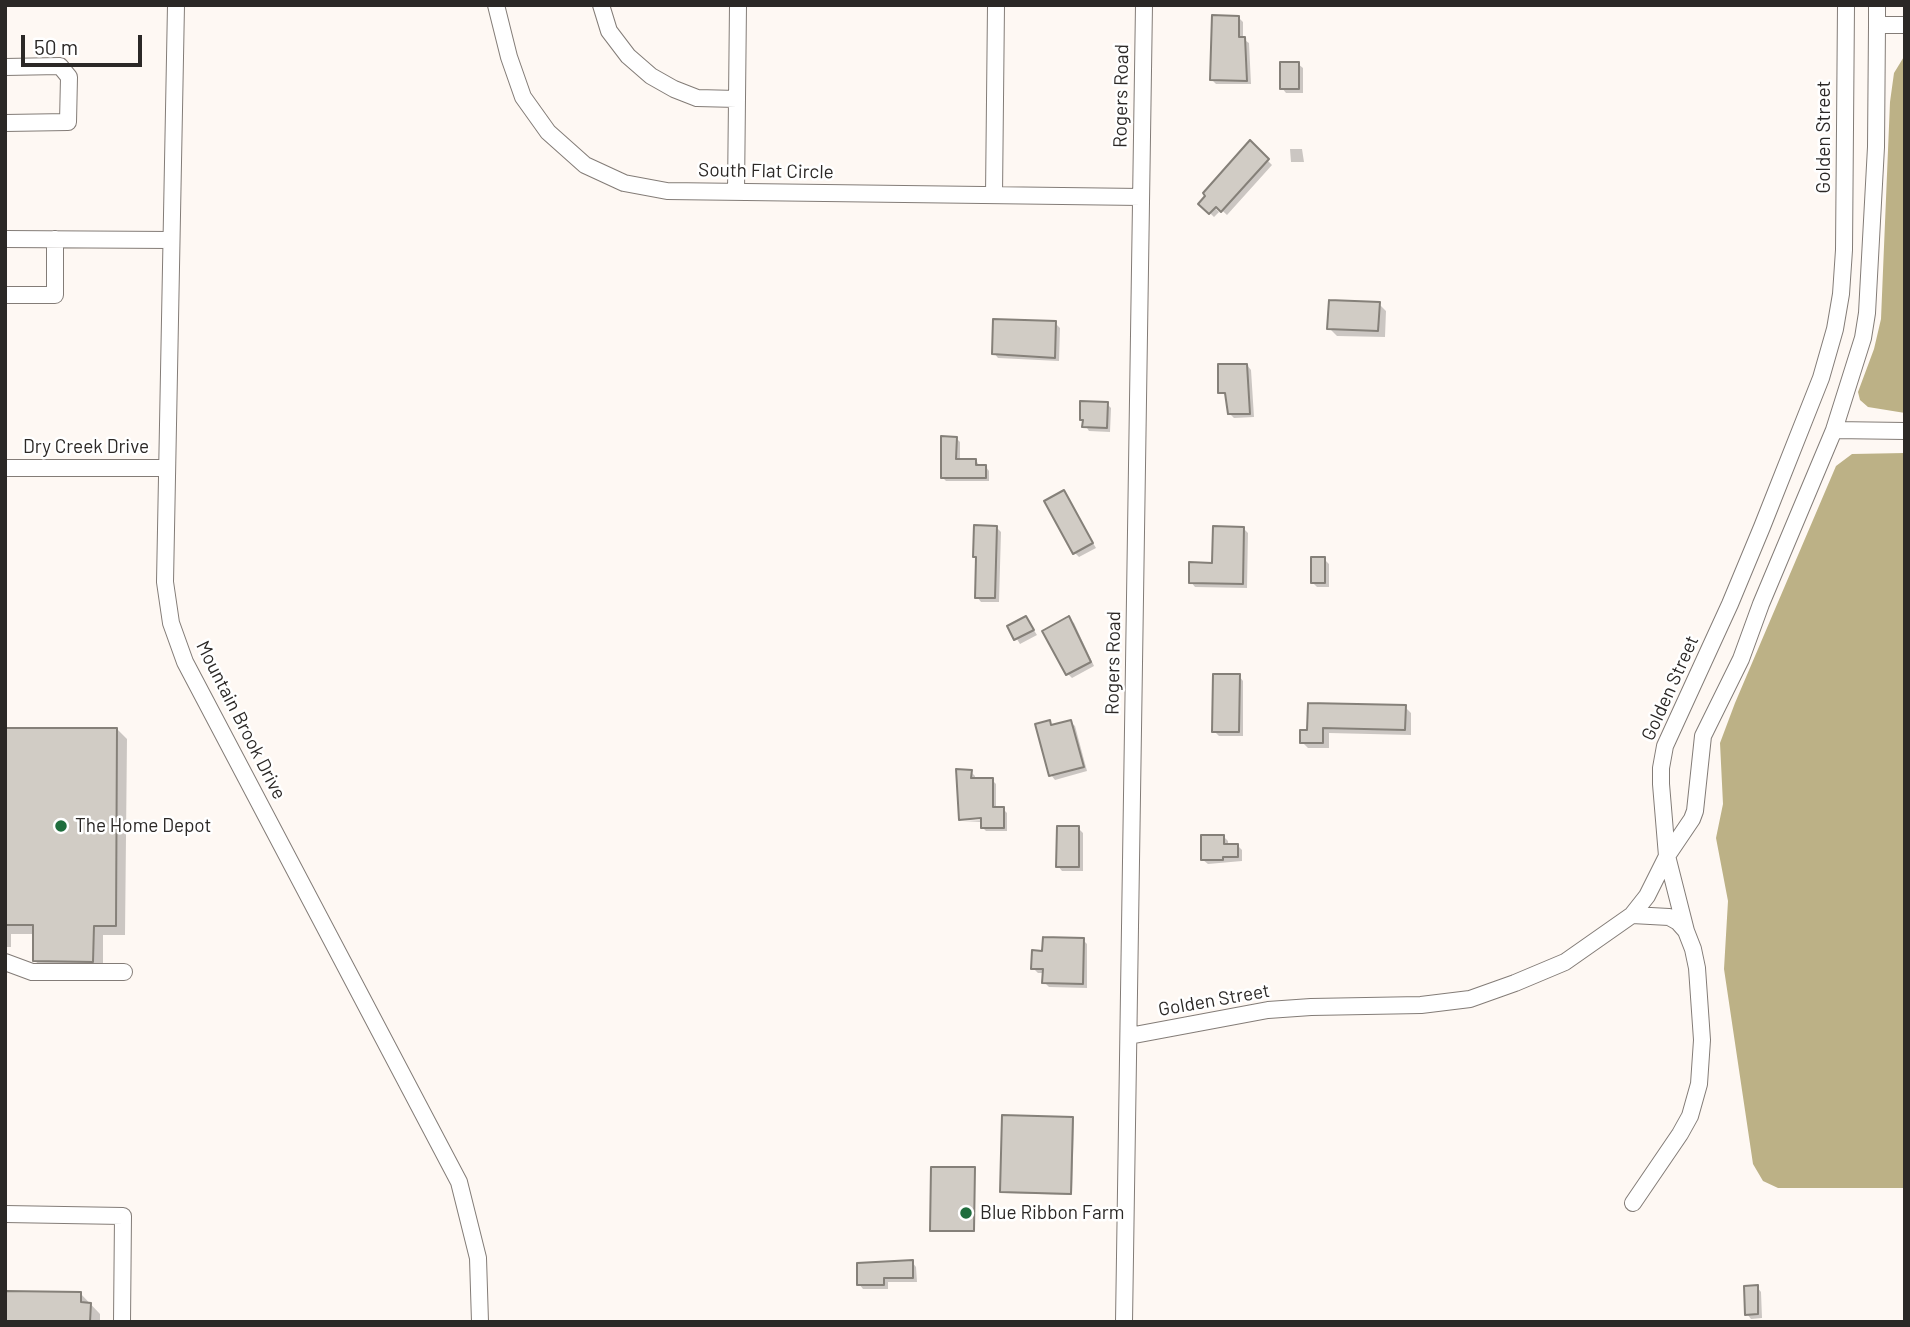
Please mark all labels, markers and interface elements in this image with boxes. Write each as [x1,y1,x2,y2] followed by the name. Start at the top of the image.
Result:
[24,21,145,65] scale bar
[34,34,78,59] text: 50 m
[1109,44,1133,148] street label: Rogers Road
[1813,81,1835,193] street label: Golden Street
[698,158,834,184] street label: South Flat Circle
[23,436,149,458] street label: Dry Creek Drive
[1101,611,1125,715] street label: Rogers Road
[1637,632,1703,744] street label: Golden Street
[191,637,291,803] street label: Mountain Brook Drive
[75,815,212,837] place label: The Home Depot
[53,818,69,834] marker: The Home Depot
[1156,979,1272,1021] street label: Golden Street
[980,1202,1124,1224] place label: Blue Ribbon Farm
[958,1205,974,1221] marker: Blue Ribbon Farm

